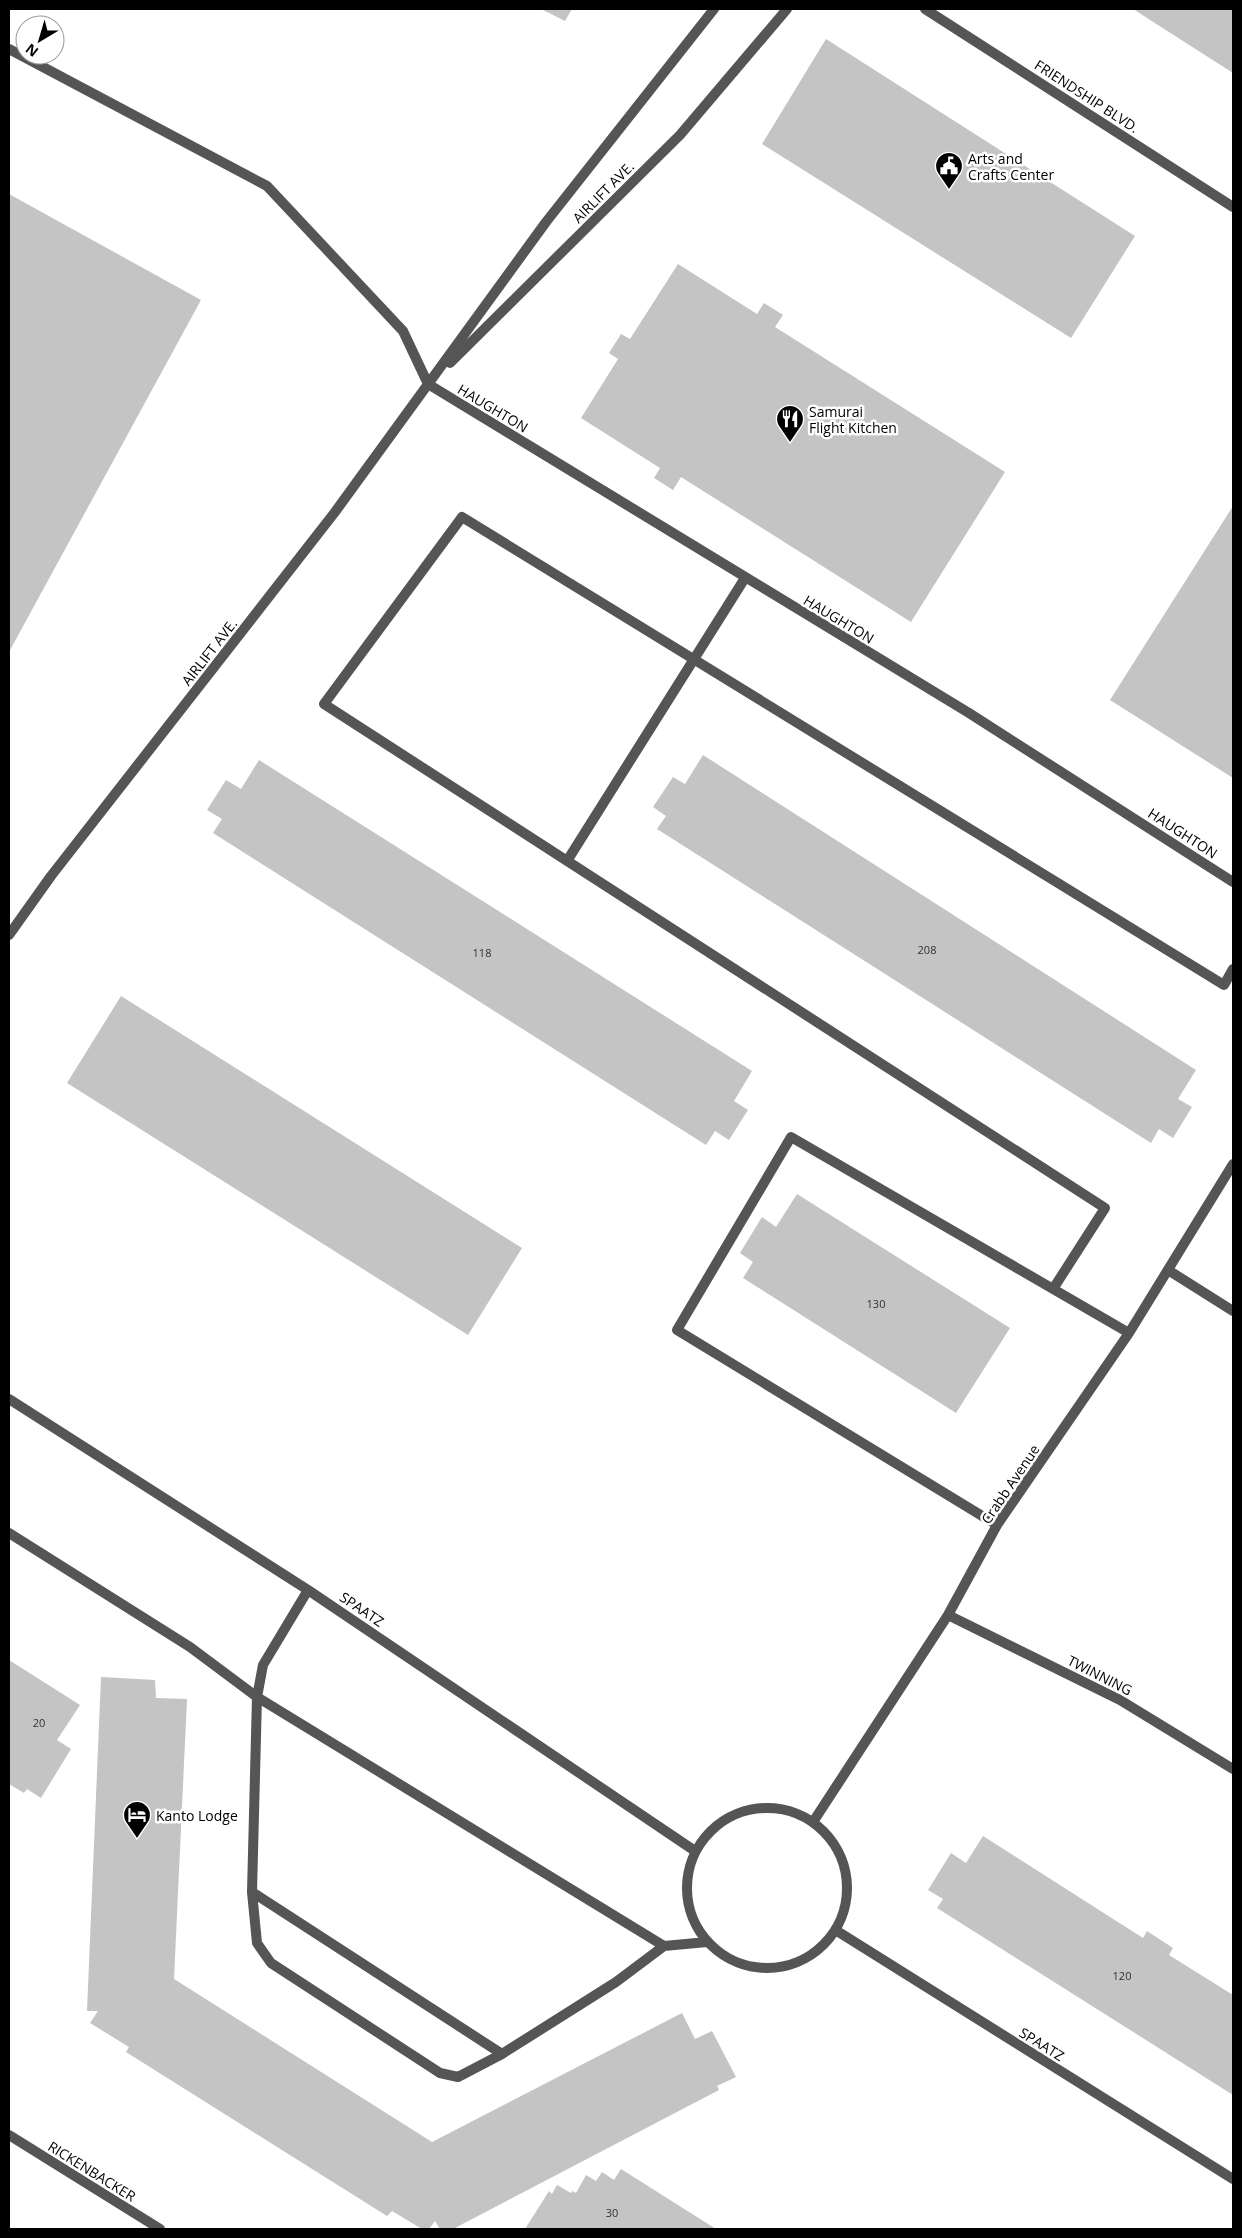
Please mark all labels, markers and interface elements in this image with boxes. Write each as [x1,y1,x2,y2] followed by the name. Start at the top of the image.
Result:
[15,15,65,65] north arrow
[21,40,42,62] text: N
[1031,55,1143,137] street label: FRIENDSHIP BLVD.
[968,149,1054,184] place label: Arts and Crafts Center
[934,151,964,190] public building icon: Arts and Crafts Center
[568,157,638,227] street label: AIRLIFT AVE.
[454,380,532,436] street label: HAUGHTON
[809,402,897,437] place label: Samurai Flight Kitchen
[775,404,805,443] restaurant icon: Samurai Flight Kitchen
[800,591,878,647] street label: HAUGHTON
[177,615,241,689] street label: AIRLIFT AVE.
[1145,804,1221,862] street label: HAUGHTON
[918,942,936,957] house number: 208
[473,945,491,960] house number: 118
[867,1296,885,1311] house number: 130
[976,1441,1044,1527] street label: Crabb Avenue
[336,1587,388,1631] street label: SPAATZ
[1064,1651,1136,1699] street label: TWINNING
[33,1715,45,1730] house number: 20
[122,1800,152,1839] hotel icon: Kanto Lodge
[156,1806,238,1825] place label: Kanto Lodge
[1113,1968,1131,1983] house number: 120
[1016,2023,1068,2065] street label: SPAATZ
[45,2136,140,2206] street label: RICKENBACKER
[606,2205,618,2220] house number: 30

